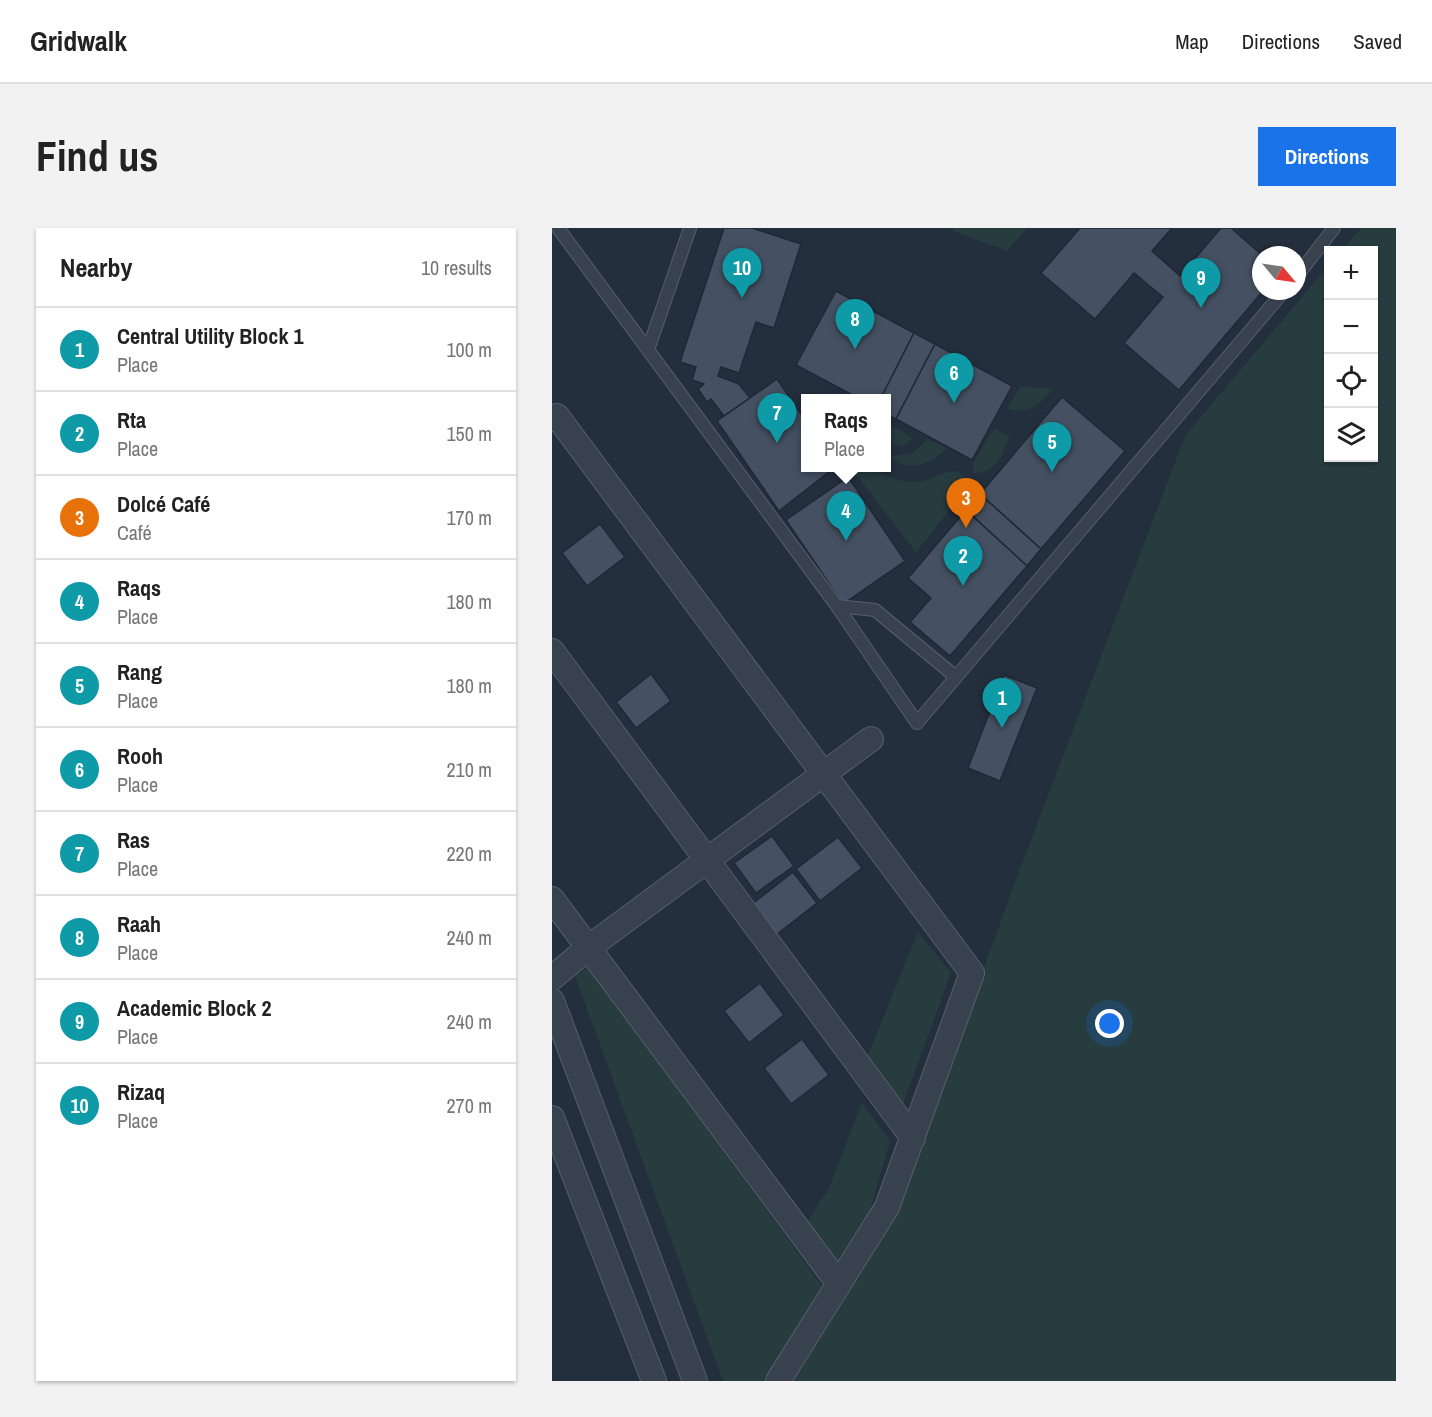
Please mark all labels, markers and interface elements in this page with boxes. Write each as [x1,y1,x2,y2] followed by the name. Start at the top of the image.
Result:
[30,22,127,60] text: Gridwalk
[1175,27,1209,56] text: Map
[1242,27,1320,56] text: Directions
[1353,27,1402,56] text: Saved
[1258,127,1396,186] button: Directions
[36,128,158,184] text: Find us
[1252,246,1306,300] north arrow
[1324,246,1378,462] map controls
[1324,246,1378,300] button: +
[722,248,762,298] pin: 10
[60,250,132,285] text: Nearby
[421,254,492,281] text: 10 results
[1182,259,1220,308] pin: 9
[836,300,874,349] pin: 8
[1324,300,1378,354] button: −
[117,321,303,351] text: Central Utility Block 1
[75,336,84,363] text: 1
[446,336,492,363] text: 100 m
[117,351,158,378] text: Place
[934,354,974,403] pin: 6
[1324,354,1378,408] button: locate
[758,394,796,443] pin: 7
[801,394,891,472] popup
[117,405,146,435] text: Rta
[824,405,868,435] text: Raqs
[1324,408,1378,462] button: layers
[75,420,84,447] text: 2
[446,420,492,447] text: 150 m
[1032,422,1072,472] pin: 5
[117,435,158,462] text: Place
[824,435,865,462] text: Place
[946,478,986,528] pin: 3
[117,489,210,519] text: Dolcé Café
[826,492,866,541] pin: 4
[75,504,84,531] text: 3
[446,504,492,531] text: 170 m
[117,519,152,546] text: Café
[944,536,982,586] pin: 2
[117,573,161,603] text: Raqs
[75,588,84,615] text: 4
[446,588,492,615] text: 180 m
[117,603,158,630] text: Place
[117,657,162,687] text: Rang
[75,672,84,699] text: 5
[446,672,492,699] text: 180 m
[982,678,1022,728] pin: 1
[117,687,158,714] text: Place
[117,741,163,771] text: Rooh
[75,756,84,783] text: 6
[446,756,492,783] text: 210 m
[117,771,158,798] text: Place
[117,825,150,855] text: Ras
[75,840,84,867] text: 7
[446,840,492,867] text: 220 m
[117,855,158,882] text: Place
[117,909,161,939] text: Raah
[75,924,84,951] text: 8
[446,924,492,951] text: 240 m
[117,939,158,966] text: Place
[117,993,271,1023] text: Academic Block 2
[75,1008,84,1035] text: 9
[446,1008,492,1035] text: 240 m
[1095,1009,1124,1038] your location
[117,1023,158,1050] text: Place
[117,1077,165,1107] text: Rizaq
[70,1092,89,1119] text: 10
[446,1092,492,1119] text: 270 m
[117,1107,158,1134] text: Place

